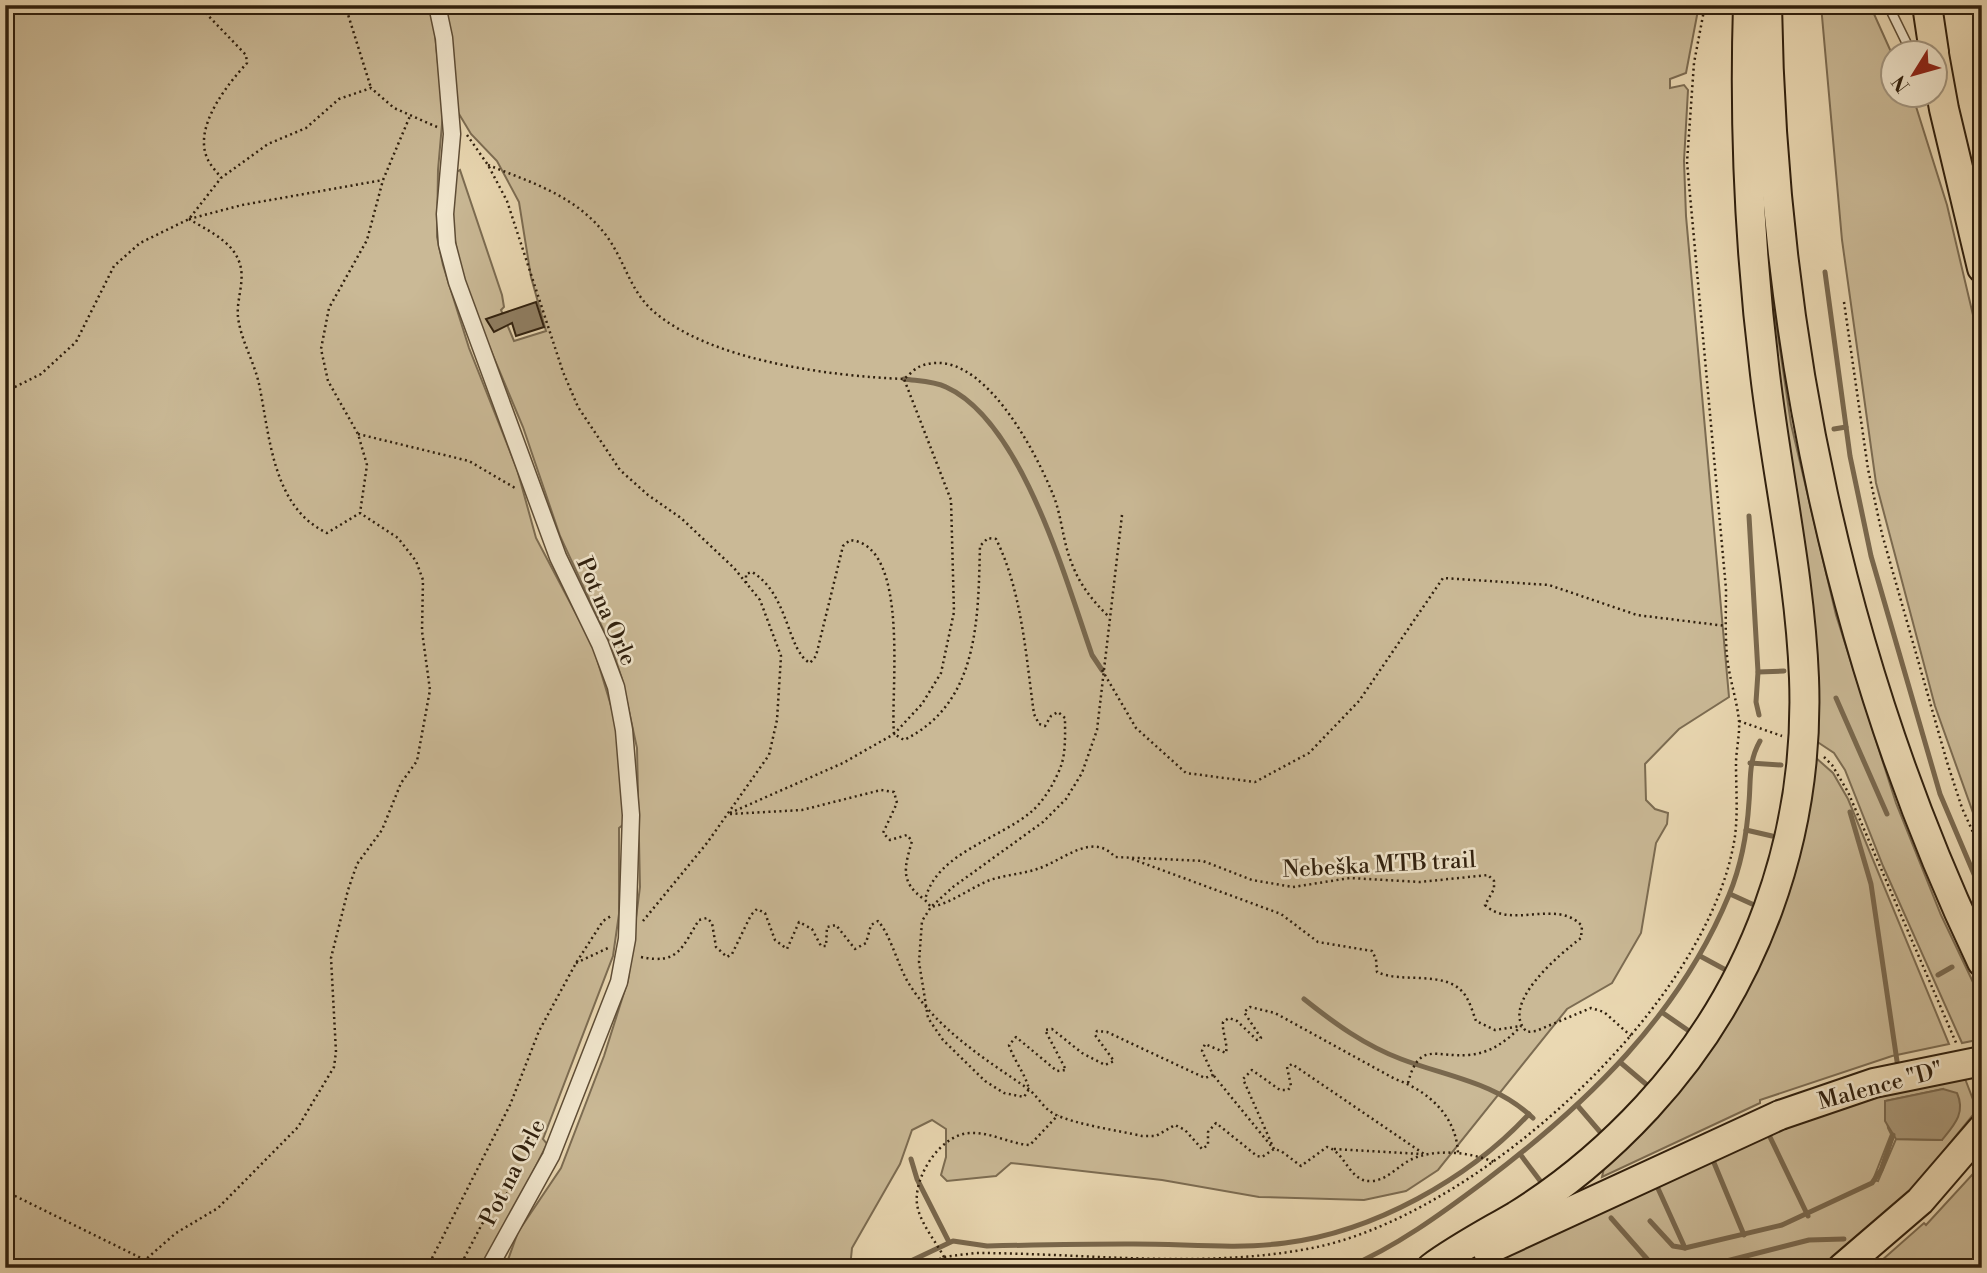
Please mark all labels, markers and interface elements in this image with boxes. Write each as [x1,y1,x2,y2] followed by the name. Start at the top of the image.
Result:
[1878,38,1948,108] north arrow
[1887,70,1915,97] text: N
[570,553,642,670] street label: Pot na Orle
[1282,846,1477,884] street label: Nebeška MTB trail
[1815,1056,1946,1116] street label: Malence "D"
[474,1114,552,1230] street label: Pot na Orle

